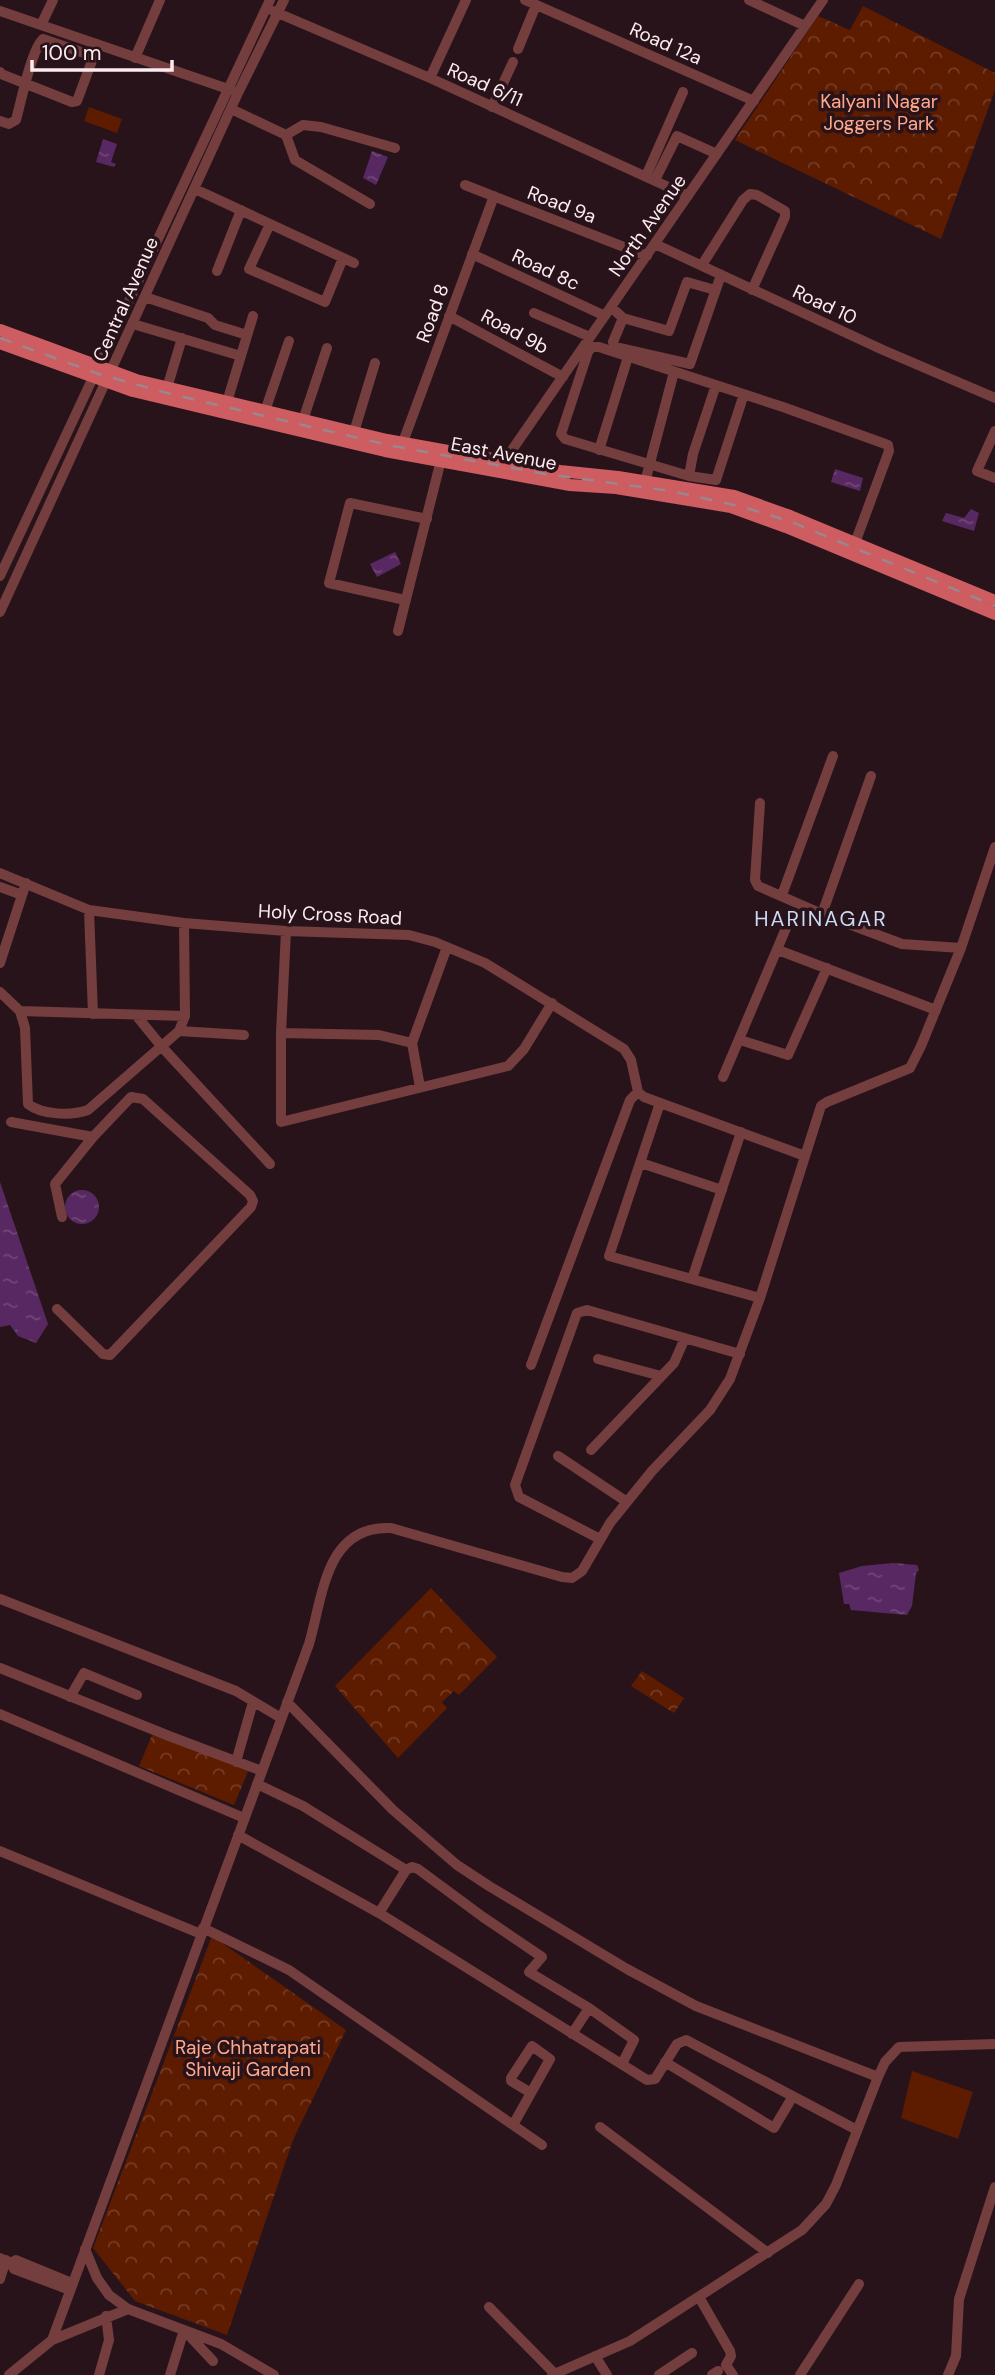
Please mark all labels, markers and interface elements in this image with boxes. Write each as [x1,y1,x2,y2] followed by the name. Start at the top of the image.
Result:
[626,16,706,70] street label: Road 12a
[32,28,172,72] scale bar
[42,39,102,67] text: 100 m
[443,57,526,112] street label: Road 6/11
[820,89,938,136] park label: Kalyani Nagar Joggers Park
[603,169,692,281] street label: North Avenue
[524,180,600,229] street label: Road 9a
[87,233,164,365] street label: Central Avenue
[508,243,584,296] street label: Road 8c
[789,279,861,330] street label: Road 10
[410,280,455,346] street label: Road 8
[477,303,553,360] street label: Road 9b
[449,431,559,476] street label: East Avenue
[257,898,403,931] street label: Holy Cross Road
[754,905,888,933] district label: HARINAGAR
[175,2035,321,2082] park label: Raje Chhatrapati Shivaji Garden

